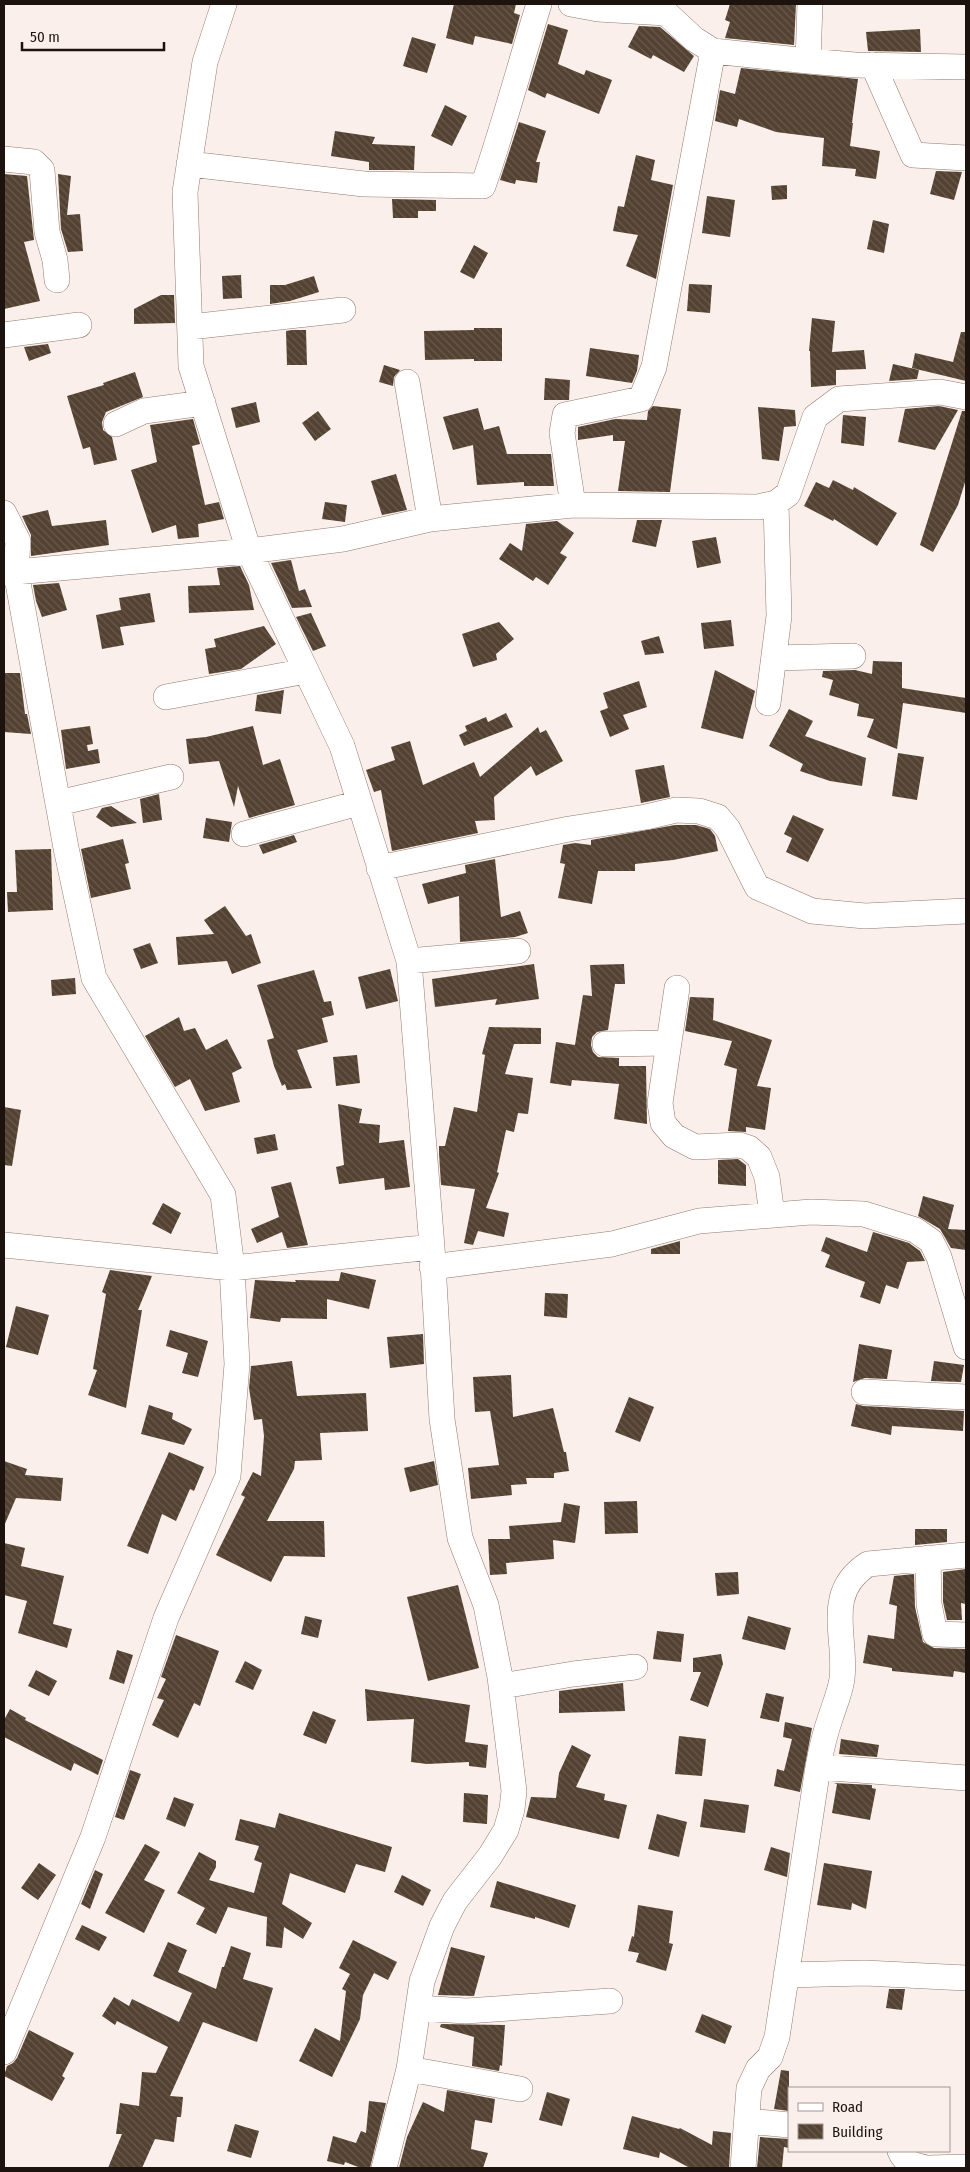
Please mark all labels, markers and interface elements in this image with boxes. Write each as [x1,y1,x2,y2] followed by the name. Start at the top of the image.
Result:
[22,20,165,52] scale bar
[30,28,60,46] text: 50 m
[788,2087,950,2152] legend
[832,2098,863,2116] text: Road
[832,2123,883,2141] text: Building

